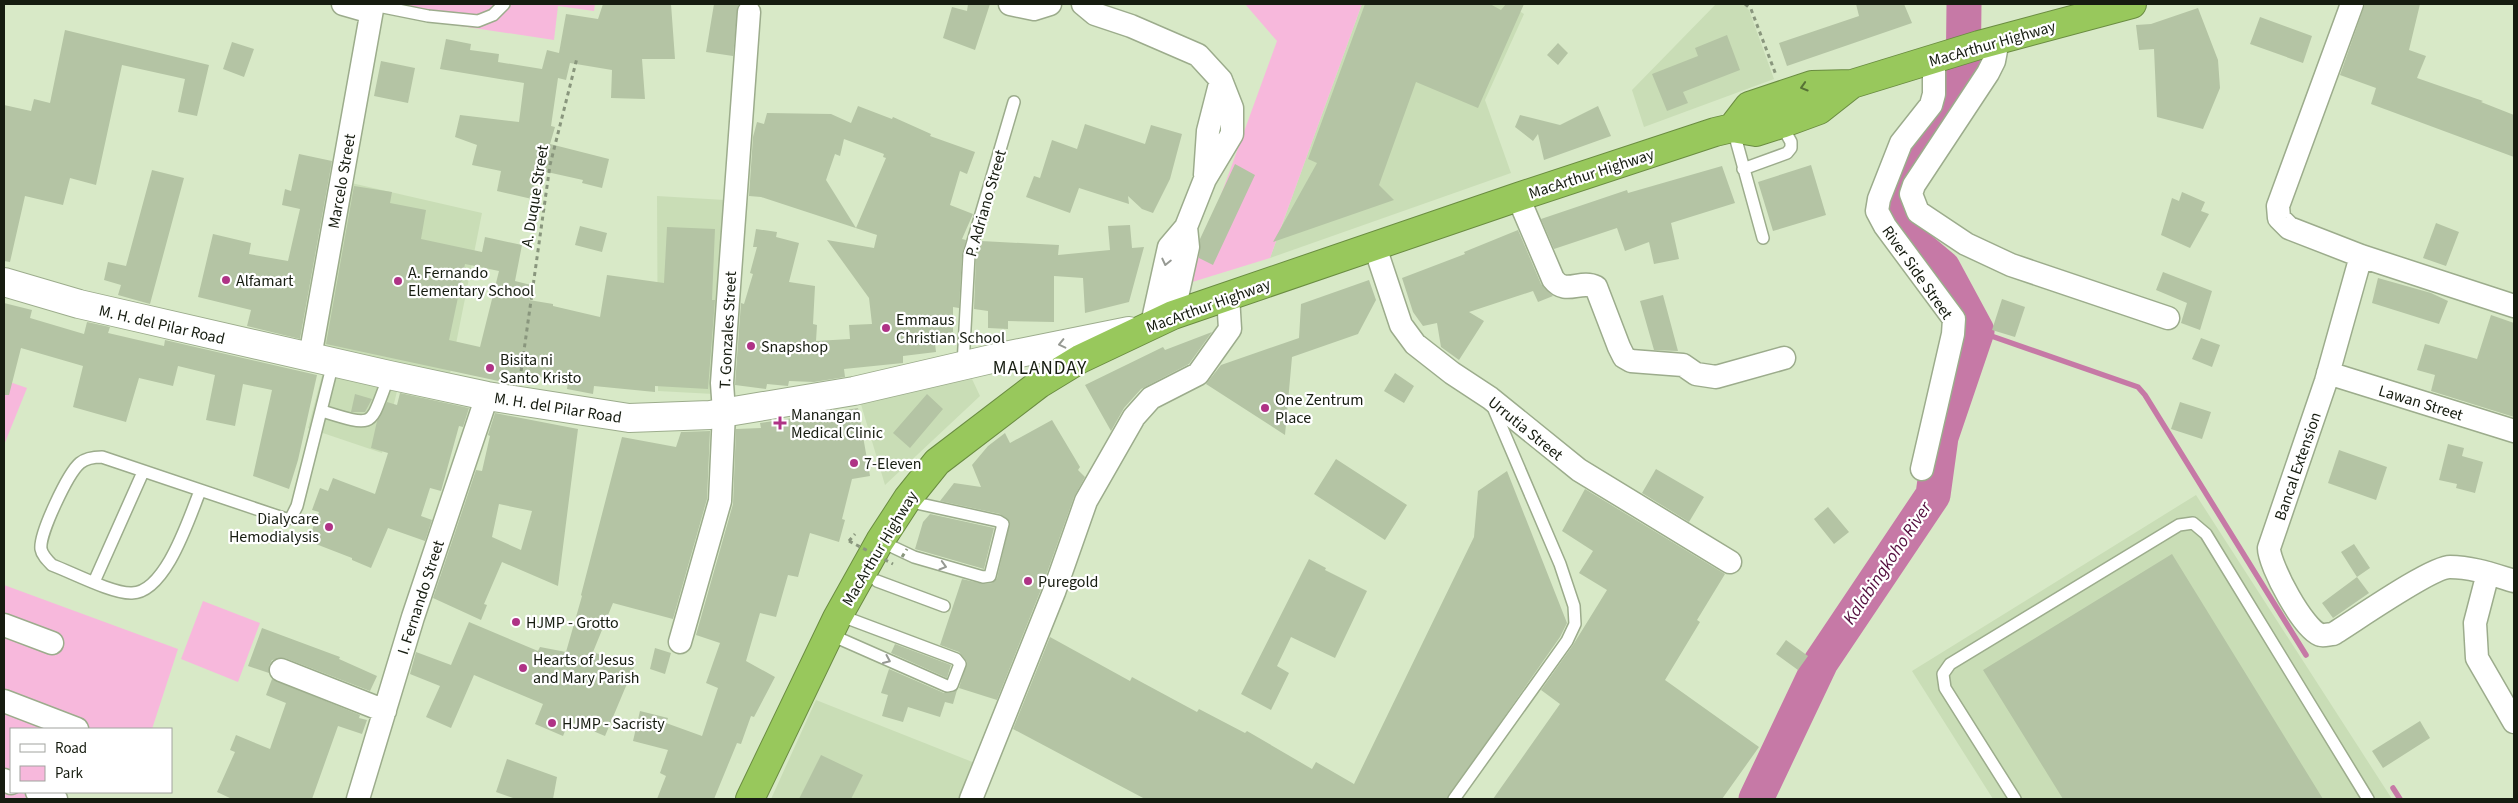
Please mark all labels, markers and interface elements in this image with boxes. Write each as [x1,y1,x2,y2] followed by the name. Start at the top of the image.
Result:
[1926,15,2059,73] street label: MacArthur Highway
[1800,82,1808,92] one-way arrow
[323,131,361,230] street label: Marcelo Street
[516,143,554,249] street label: A. Duque Street
[1526,143,1657,205] street label: MacArthur Highway
[960,147,1012,259] street label: P. Adriano Street
[1877,221,1958,324] street label: River Side Street
[1161,258,1172,267] one-way arrow
[408,262,534,302] place label: A. Fernando Elementary School
[236,270,294,292] place label: Alfamart
[714,270,742,389] street label: T. Gonzales Street
[1143,273,1274,339] street label: MacArthur Highway
[220,274,232,286] marker: Alfamart
[392,275,404,287] marker: A. Fernando Elementary School
[97,300,227,350] street label: M. H. del Pilar Road
[896,309,1005,349] place label: Emmaus Christian School
[880,322,892,334] marker: Emmaus Christian School
[761,336,828,358] place label: Snapshop
[1057,338,1066,349] one-way arrow
[745,340,757,352] marker: Snapshop
[500,349,581,389] place label: Bisita ni Santo Kristo
[993,355,1087,382] district label: MALANDAY
[484,362,496,374] marker: Bisita ni Santo Kristo
[2376,380,2466,426] street label: Lawan Street
[493,387,623,429] street label: M. H. del Pilar Road
[1275,389,1363,429] place label: One Zentrum Place
[1483,392,1568,466] street label: Urrutia Street
[1259,402,1271,414] marker: One Zentrum Place
[791,404,883,444] place label: Manangan Medical Clinic
[2269,409,2327,523] street label: Bancal Extension
[773,416,787,430] marker: Manangan Medical Clinic
[864,453,922,475] place label: 7-Eleven
[848,457,860,469] marker: 7-Eleven
[837,486,923,610] street label: MacArthur Highway
[1837,496,1938,630] water label: Kalabingkoho River
[229,508,319,548] place label: Dialycare Hemodialysis
[323,521,335,533] marker: Dialycare Hemodialysis
[392,537,450,657] street label: I. Fernando Street
[938,561,946,571] one-way arrow
[1038,571,1098,593] place label: Puregold
[1022,575,1034,587] marker: Puregold
[526,612,619,634] place label: HJMP - Grotto
[510,616,522,628] marker: HJMP - Grotto
[533,649,640,689] place label: Hearts of Jesus and Mary Parish
[882,653,891,664] one-way arrow
[517,662,529,674] marker: Hearts of Jesus and Mary Parish
[562,713,665,735] place label: HJMP - Sacristy
[546,717,558,729] marker: HJMP - Sacristy
[10,728,172,793] legend
[55,738,87,759] text: Road
[55,763,84,784] text: Park

